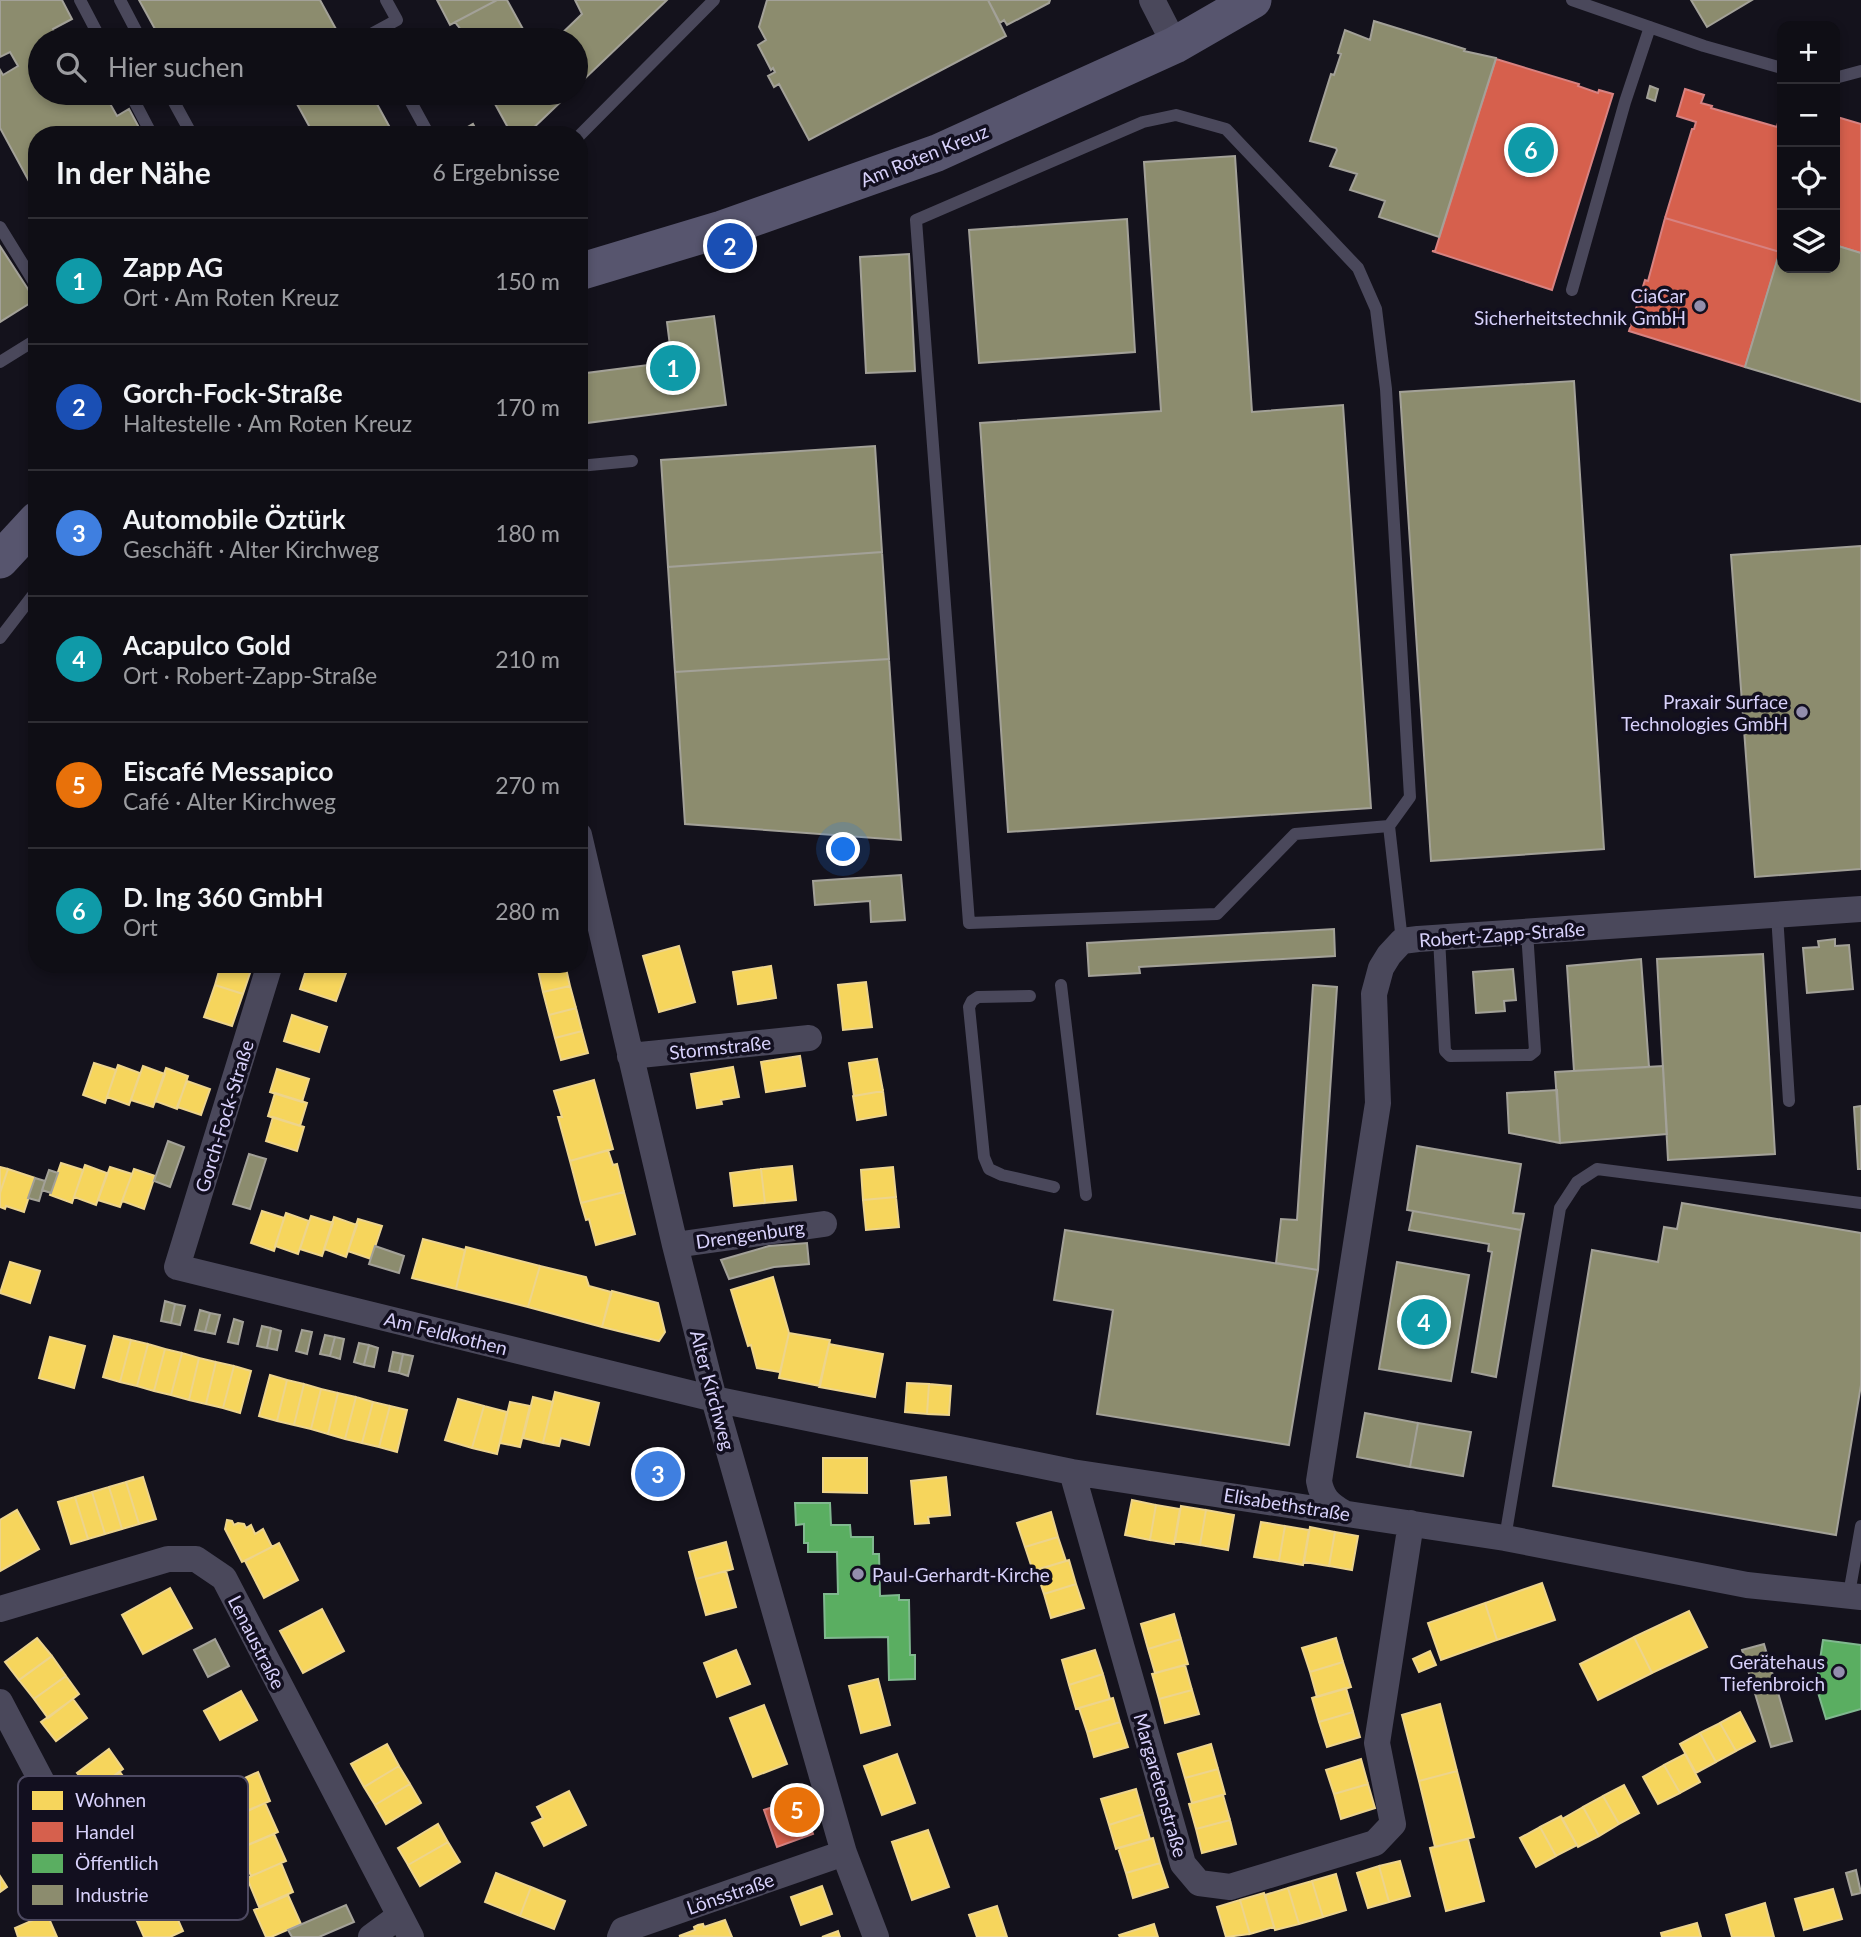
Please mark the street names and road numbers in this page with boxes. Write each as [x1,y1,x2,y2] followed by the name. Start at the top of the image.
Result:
[857,119,991,191] street label: Am Roten Kreuz
[1418,917,1586,951] street label: Robert-Zapp-Straße
[668,1030,772,1064] street label: Stormstraße
[190,1037,258,1195] street label: Gorch-Fock-Straße
[694,1215,806,1253] street label: Drengenburg
[382,1307,510,1359] street label: Am Feldkothen
[686,1327,740,1453] street label: Alter Kirchweg
[1222,1483,1352,1525] street label: Elisabethstraße
[224,1591,290,1693] street label: Lenaustraße
[1129,1710,1193,1860] street label: Margaretenstraße
[683,1867,777,1919] street label: Lönsstraße

